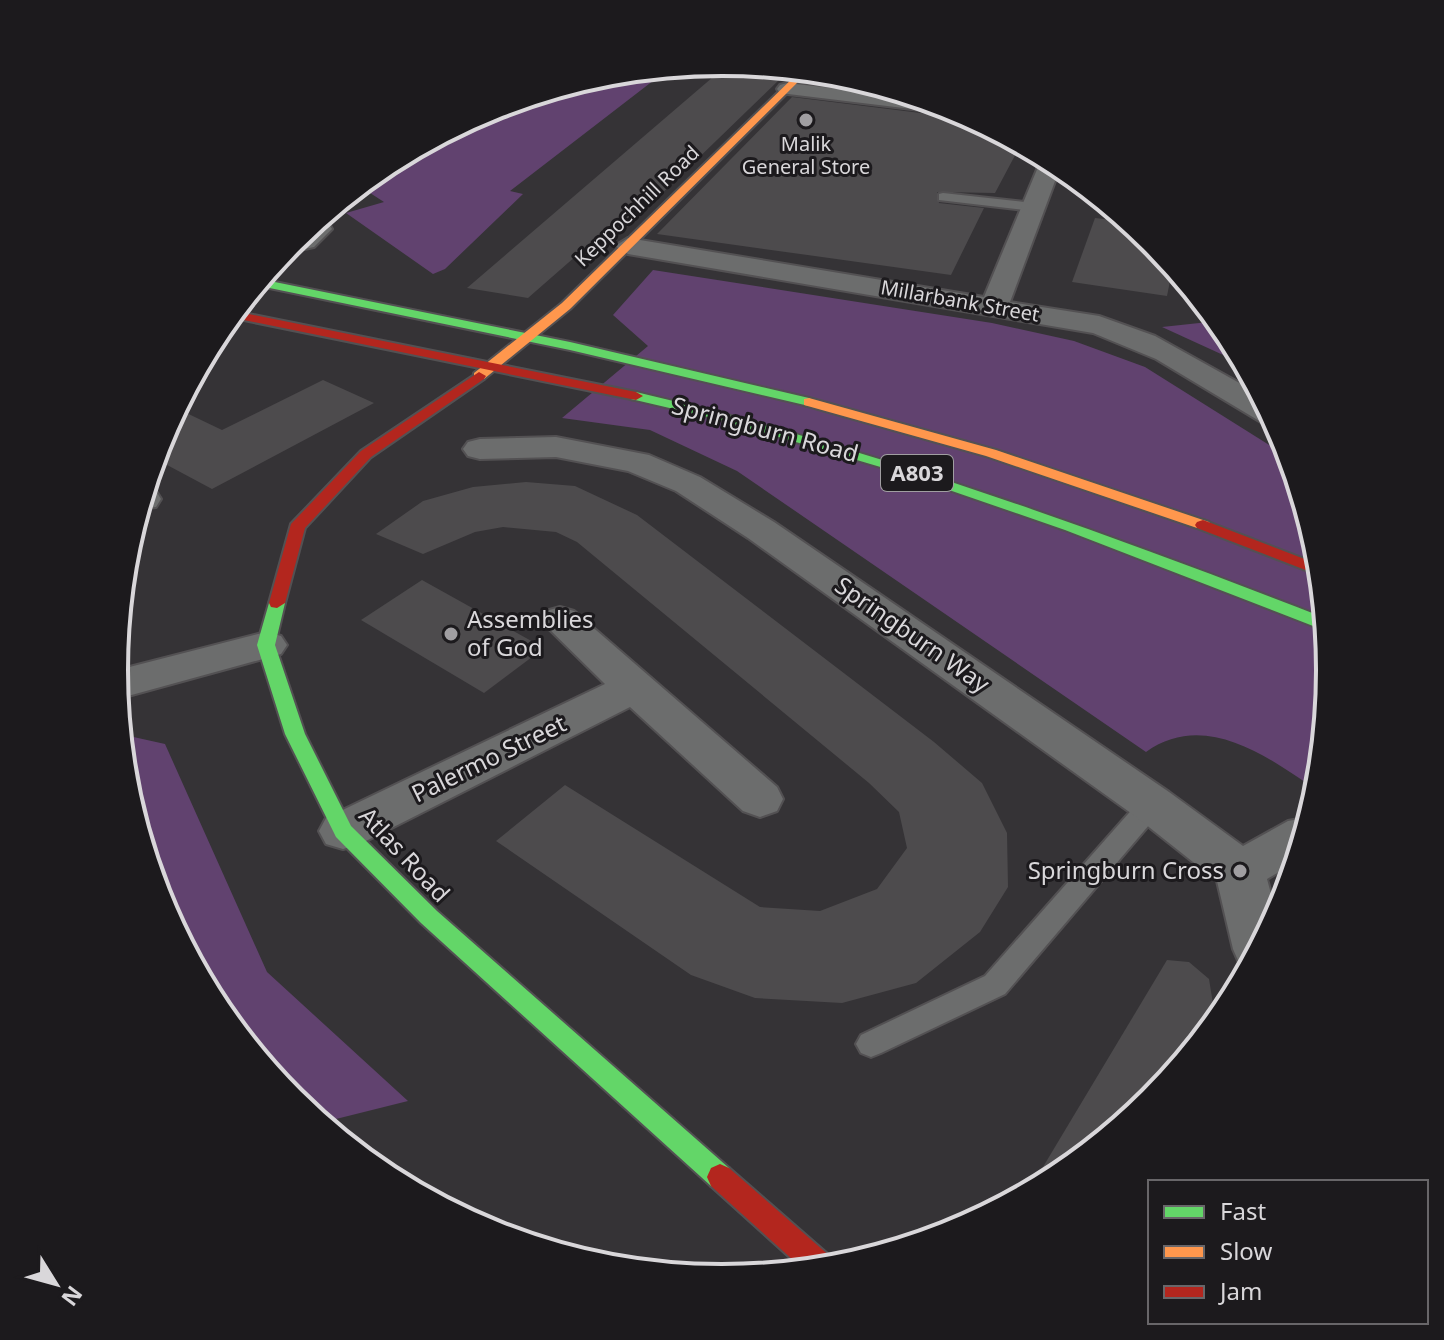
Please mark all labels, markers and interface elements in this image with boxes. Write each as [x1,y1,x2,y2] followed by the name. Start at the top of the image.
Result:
[797,111,815,129] marker: Malik General Store
[742,130,870,180] place label: Malik General Store
[568,139,705,272] street label: Keppochhill Road
[879,273,1042,328] street label: Millarbank Street
[668,388,862,469] street label: Springburn Road
[881,455,953,491] road number: A803
[829,568,997,700] street label: Springburn Way
[467,602,593,663] place label: Assemblies of God
[442,625,460,643] marker: Assemblies of God
[406,706,571,809] street label: Palermo Street
[352,799,458,909] street label: Atlas Road
[1028,853,1224,886] place label: Springburn Cross
[1231,862,1249,880] marker: Springburn Cross
[1148,1180,1428,1324] legend
[1220,1194,1266,1227] text: Fast
[1220,1234,1272,1267] text: Slow
[16,1244,96,1324] north arrow
[1218,1274,1262,1307] text: Jam
[55,1280,90,1313] text: N

